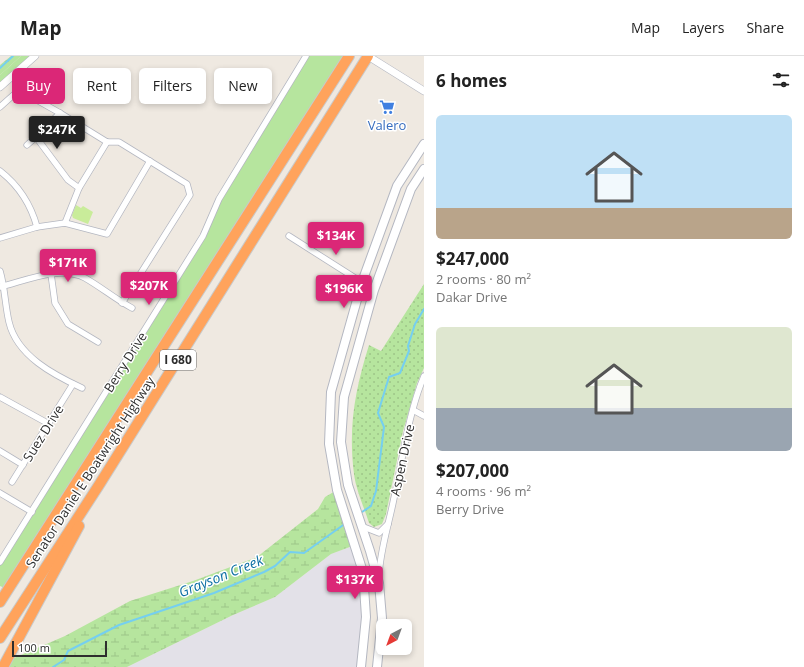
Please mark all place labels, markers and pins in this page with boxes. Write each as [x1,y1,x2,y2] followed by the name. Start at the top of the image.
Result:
[378,98,396,116] supermarket icon: Valero
[29,116,85,150] pin: $247K
[368,116,407,134] place label: Valero
[308,222,364,256] pin: $134K
[40,249,96,283] pin: $171K
[121,272,177,306] pin: $207K
[316,275,372,309] pin: $196K
[327,566,383,600] pin: $137K

